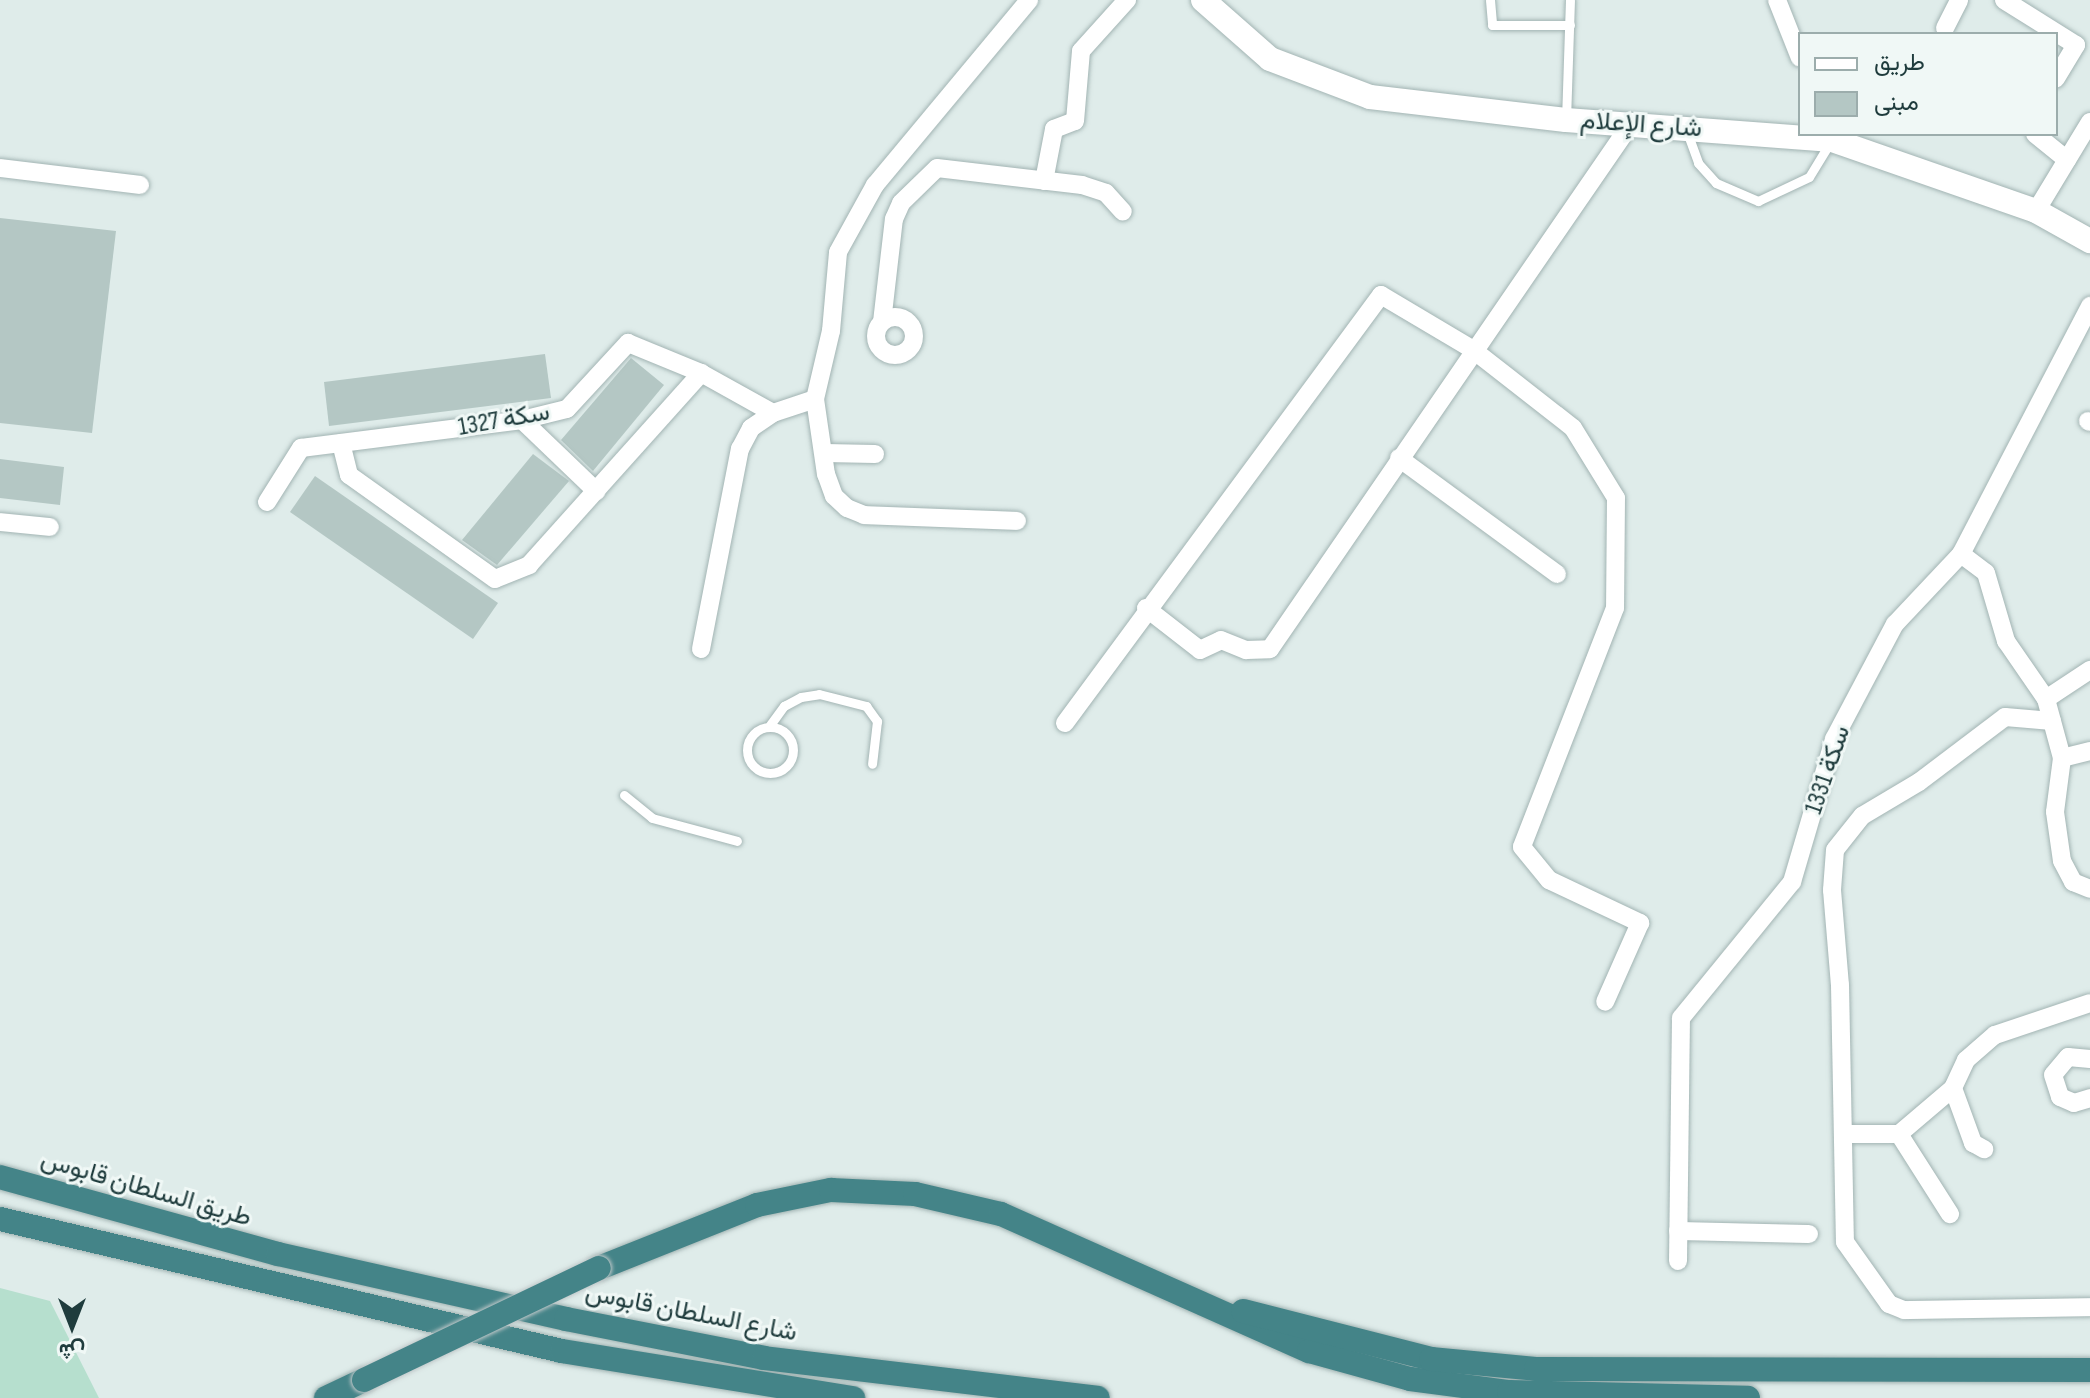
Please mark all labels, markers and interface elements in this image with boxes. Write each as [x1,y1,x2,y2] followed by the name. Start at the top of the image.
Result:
[1798,32,2058,136] legend
[1874,48,1925,77] text: طريق
[1874,88,1919,117] text: مبنى
[1579,105,1703,145] street label: شارع الإعلام
[456,397,552,443] street label: سكة 1327
[1798,722,1858,818] street label: سكة 1331
[37,1144,255,1234] street label: طريق السلطان قابوس
[583,1277,799,1349] street label: شارع السلطان قابوس
[32,1286,112,1366] north arrow
[59,1337,85,1364] text: ش

